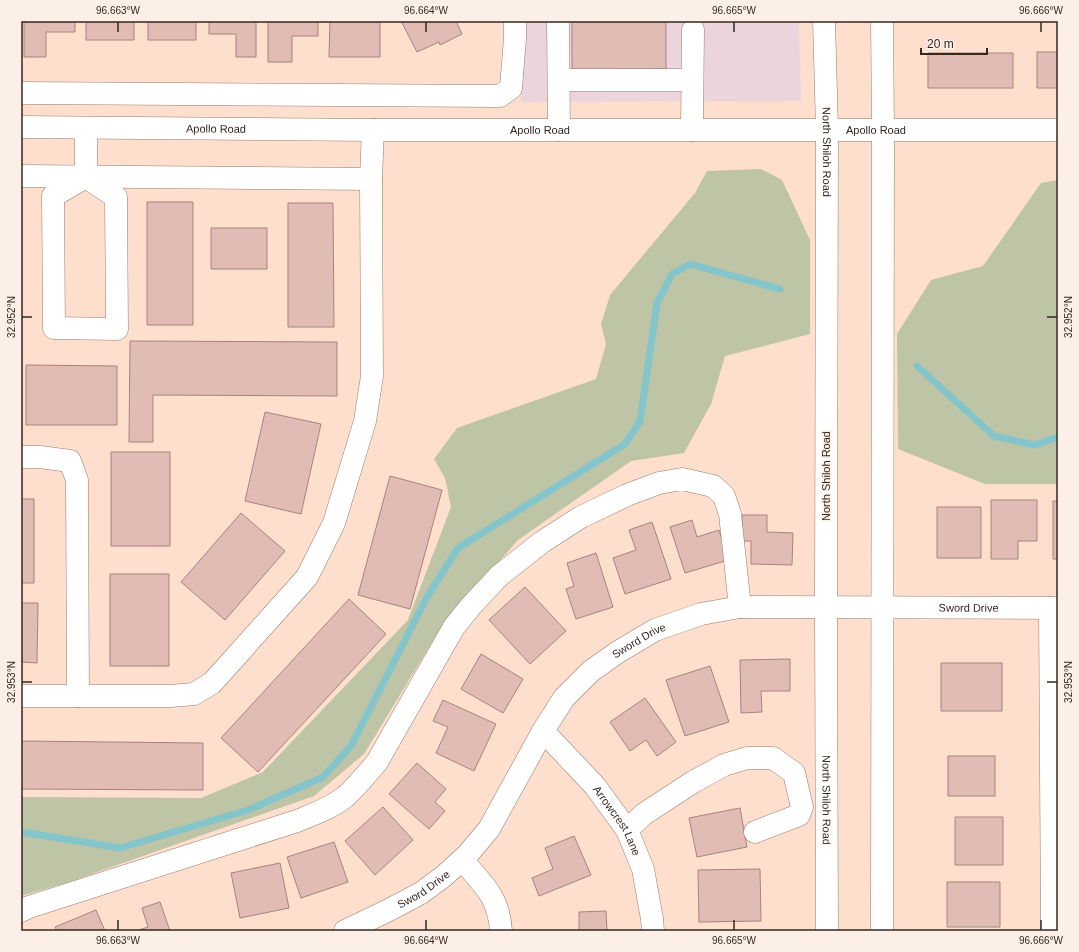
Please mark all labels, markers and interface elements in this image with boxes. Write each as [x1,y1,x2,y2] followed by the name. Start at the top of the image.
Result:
[96,5,141,16] text: 96.663°W
[404,5,449,16] text: 96.664°W
[712,5,757,16] text: 96.665°W
[1019,5,1064,16] text: 96.666°W
[921,30,987,56] scale bar
[927,37,954,51] text: 20 m
[820,107,833,197] street label: North Shiloh Road
[186,122,246,135] street label: Apollo Road
[510,124,570,136] street label: Apollo Road
[846,124,906,136] street label: Apollo Road
[6,296,17,338] text: 32.952°N
[1063,296,1074,338] text: 32.952°N
[820,431,832,521] street label: North Shiloh Road
[939,602,999,614] street label: Sword Drive
[610,621,667,660] street label: Sword Drive
[6,661,17,703] text: 32.953°N
[1063,661,1074,703] text: 32.953°N
[820,755,833,845] street label: North Shiloh Road
[591,783,643,857] street label: Arrowcrest Lane
[395,868,452,910] street label: Sword Drive
[96,935,141,946] text: 96.663°W
[404,935,449,946] text: 96.664°W
[712,935,757,946] text: 96.665°W
[1019,935,1064,946] text: 96.666°W

